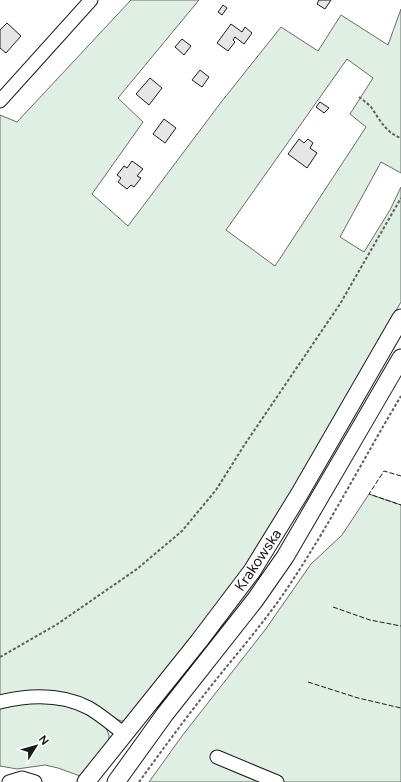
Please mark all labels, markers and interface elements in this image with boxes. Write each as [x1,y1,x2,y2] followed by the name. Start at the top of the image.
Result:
[231,526,285,594] street label: Krakowska
[16,726,56,766] north arrow
[36,733,51,748] text: N

